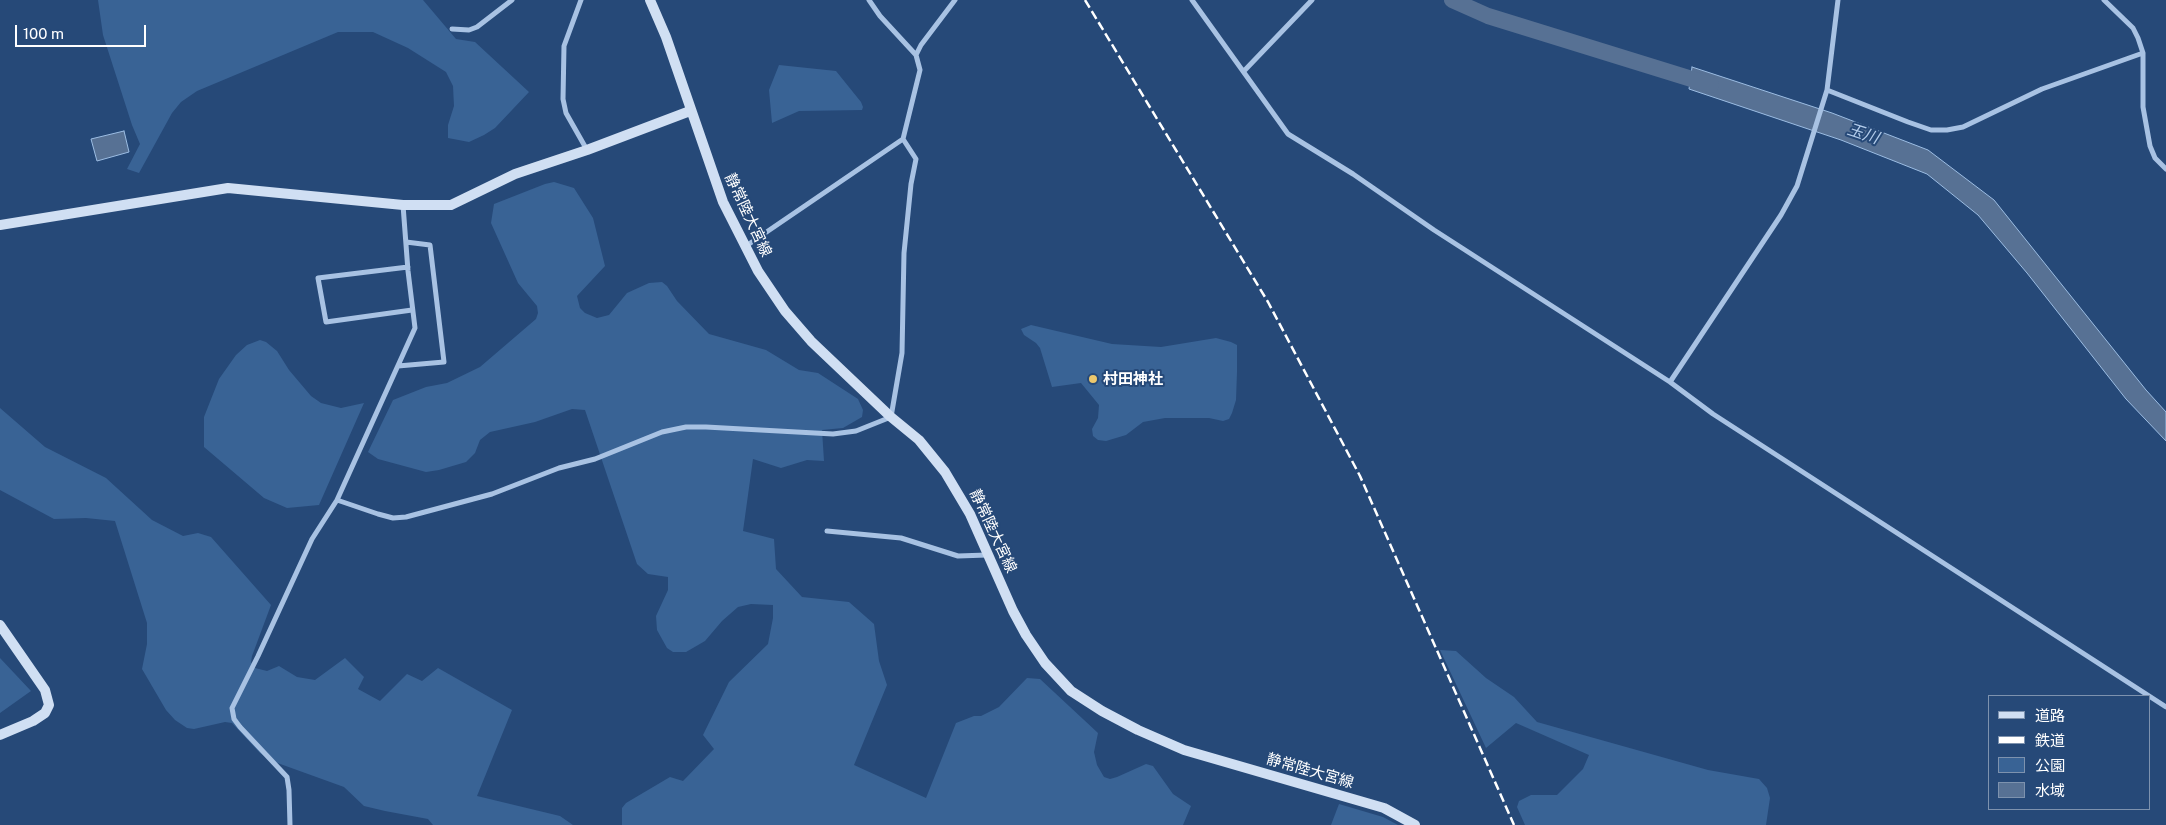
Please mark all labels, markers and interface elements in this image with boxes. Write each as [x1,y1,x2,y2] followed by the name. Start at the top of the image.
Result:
[18,15,149,47] scale bar
[23,25,64,42] text: 100 m
[1845,120,1881,148] water label: 玉川
[721,170,775,260] street label: 静常陸大宮線
[1103,370,1163,388] place label: 村田神社
[1087,373,1099,385] marker: 村田神社
[966,486,1020,576] street label: 静常陸大宮線
[1988,695,2151,810] legend
[2035,707,2065,724] text: 道路
[2035,732,2065,749] text: 鉄道
[1264,750,1356,792] street label: 静常陸大宮線
[2035,757,2065,774] text: 公園
[2035,782,2065,799] text: 水域

